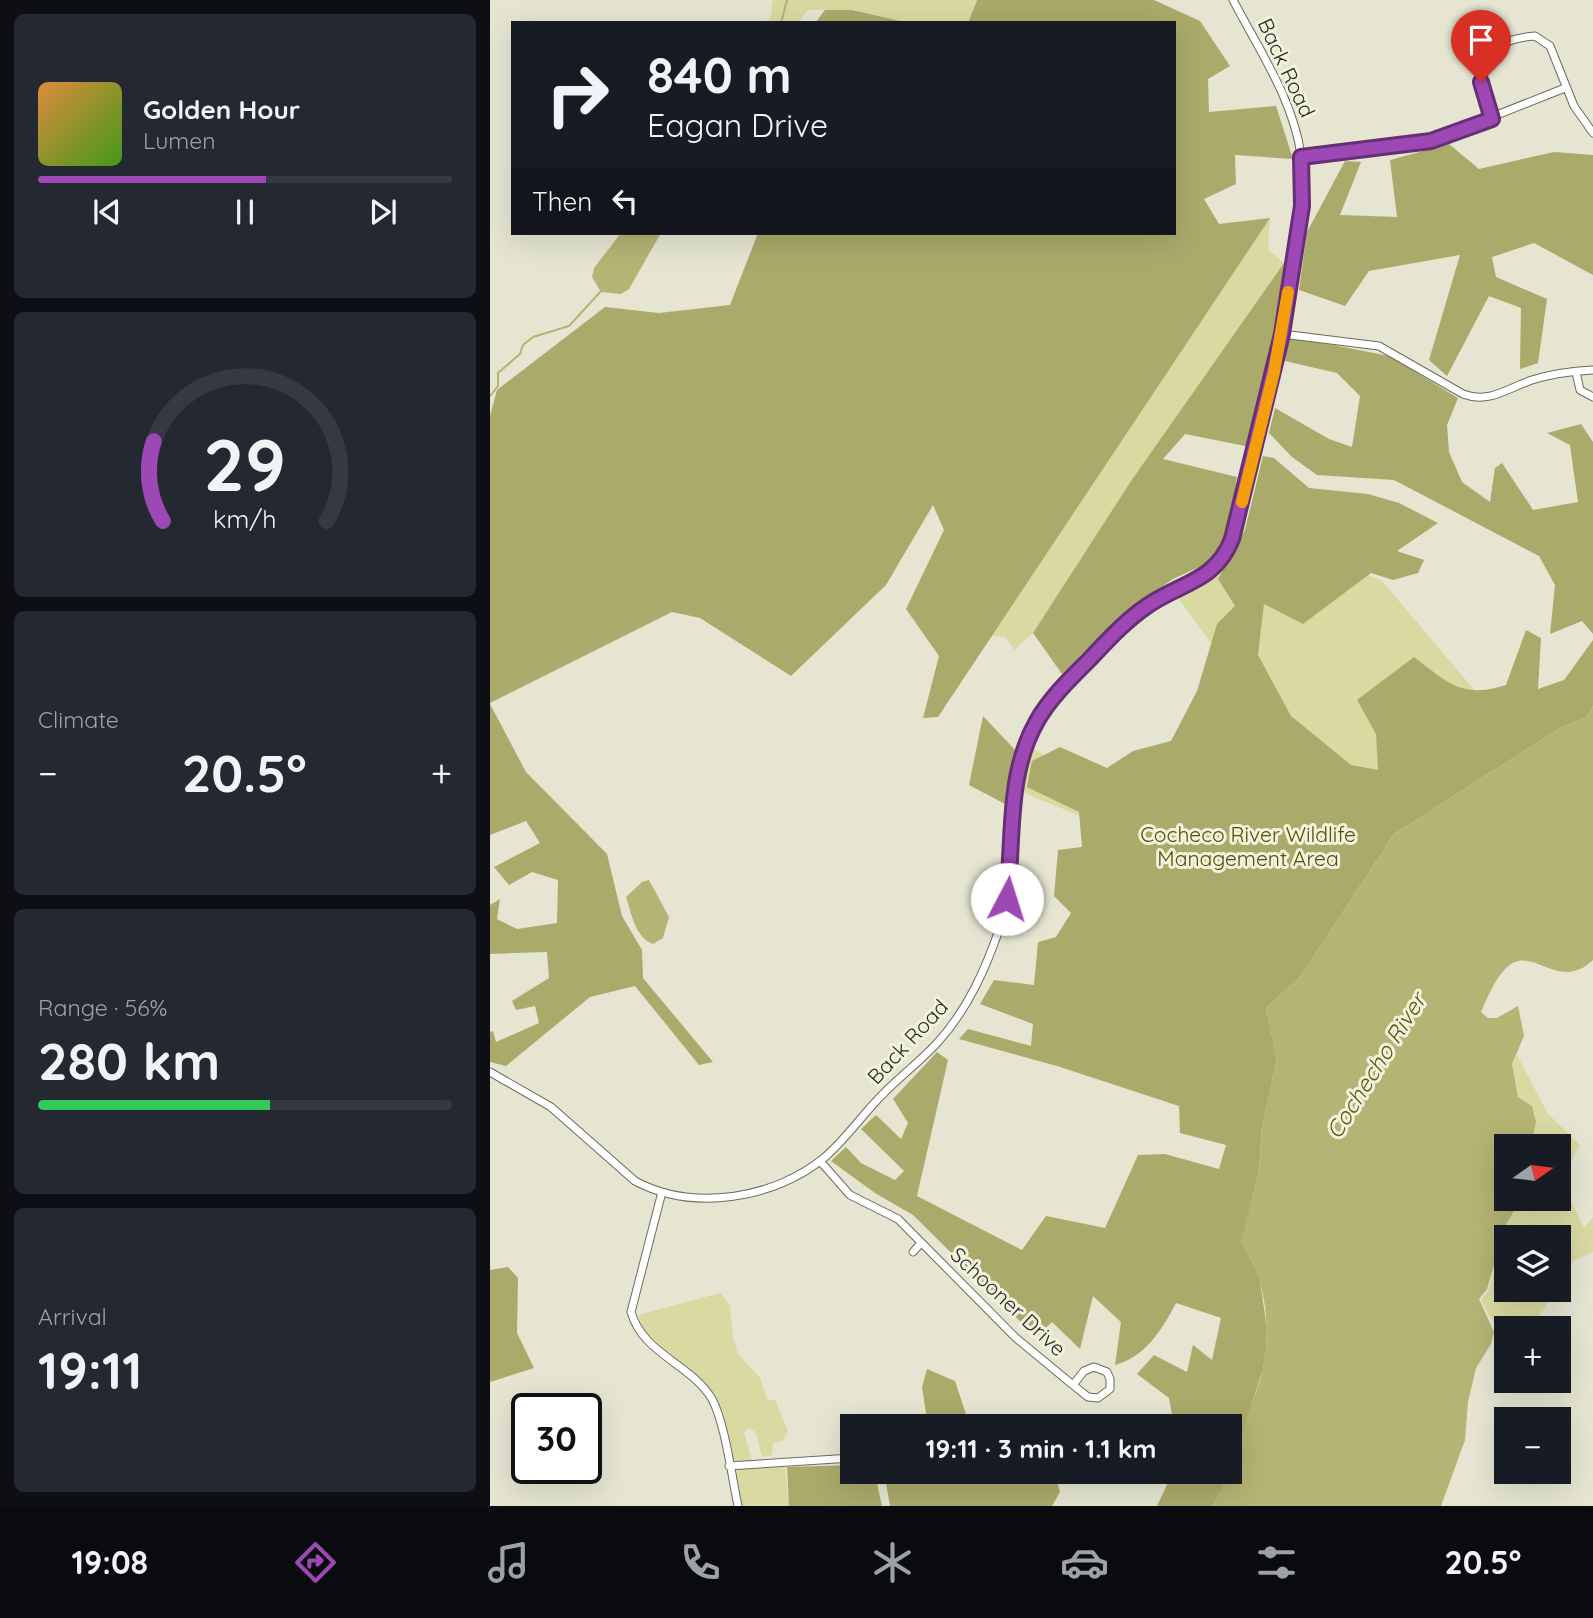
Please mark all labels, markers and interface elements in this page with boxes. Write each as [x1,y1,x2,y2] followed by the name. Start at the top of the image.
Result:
[1451,10,1511,82] pin
[1253,14,1321,121] street label: Back Road
[1462,21,1500,59] icon: arrive
[647,44,792,105] text: 840 m
[532,49,623,140] icon: right
[143,93,300,126] text: Golden Hour
[647,105,828,145] text: Eagan Drive
[143,126,216,155] text: Lumen
[606,182,644,220] icon: left
[532,185,592,218] text: Then
[88,193,126,231] icon: previous
[226,193,264,231] icon: pause
[364,193,402,231] icon: next
[204,418,286,509] text: 29
[213,502,277,533] text: km/h
[38,705,119,734] text: Climate
[182,740,307,805] text: 20.5°
[38,749,58,797] text: −
[431,749,452,797] text: +
[1140,821,1356,871] park label: Cocheco River Wildlife Management Area
[970,862,1044,936] position arrow
[1319,985,1434,1144] water label: Cochecho River
[38,993,167,1022] text: Range · 56%
[861,994,953,1089] street label: Back Road
[38,1028,220,1093] text: 280 km
[1494,1134,1572,1211] north arrow
[1494,1134,1571,1484] map controls
[1494,1225,1571,1302] button: layers
[946,1241,1072,1361] street label: Schooner Drive
[38,1302,107,1331] text: Arrival
[1494,1316,1571,1393] button: +
[38,1337,142,1402] text: 19:11
[511,1393,602,1484] speed limit sign: 30
[1494,1407,1571,1484] button: −
[925,1432,1157,1465] text: 19:11 · 3 min · 1.1 km
[291,1538,340,1587] icon: directions
[484,1538,533,1587] icon: music
[676,1538,725,1587] icon: phone
[868,1538,917,1587] icon: climate
[1060,1538,1109,1587] icon: car
[1252,1538,1301,1587] icon: filters
[72,1542,148,1582] text: 19:08
[1444,1542,1521,1582] text: 20.5°

